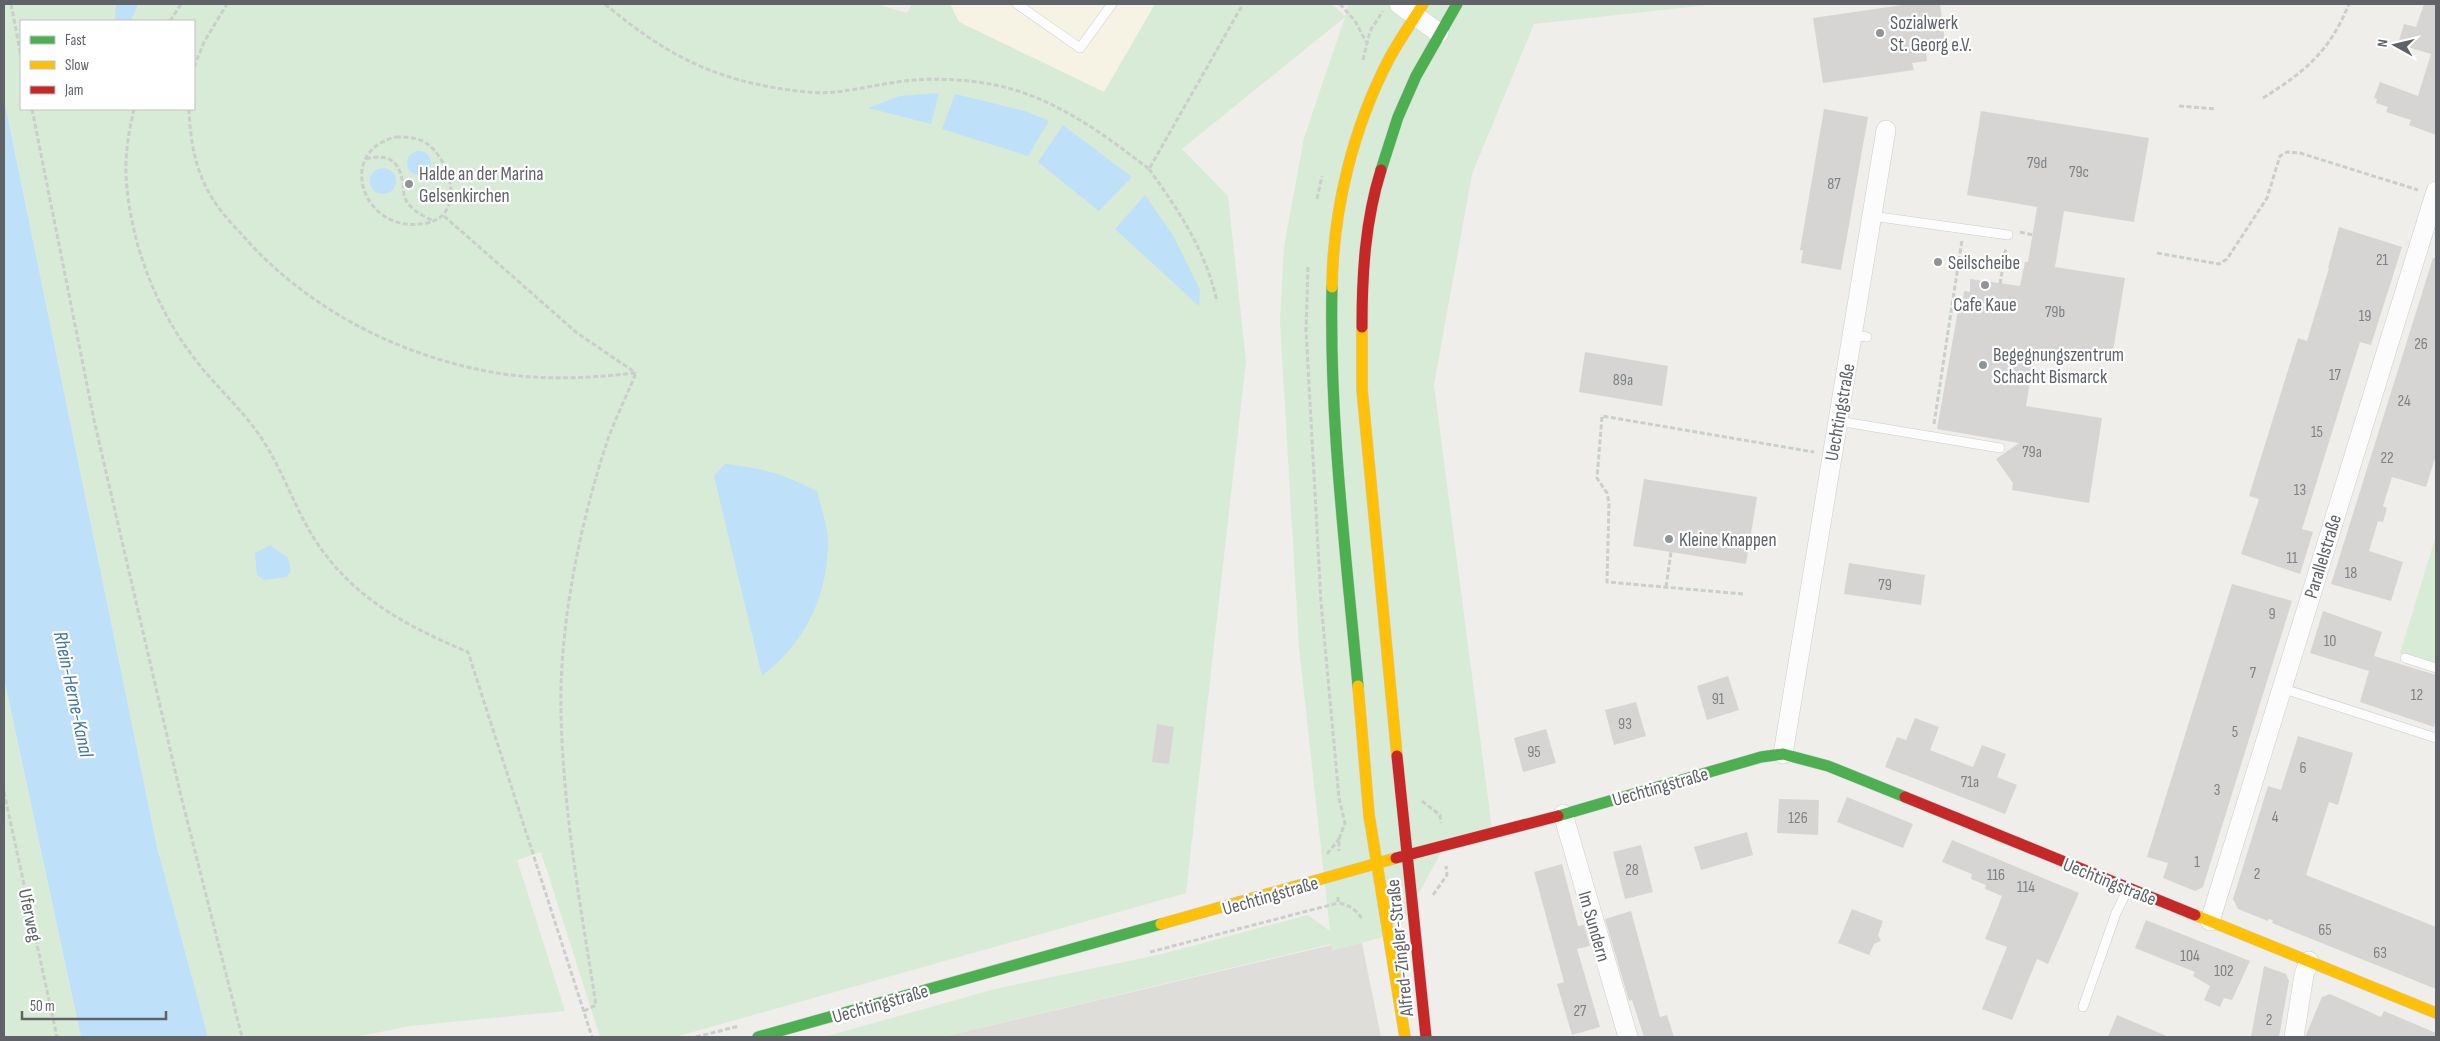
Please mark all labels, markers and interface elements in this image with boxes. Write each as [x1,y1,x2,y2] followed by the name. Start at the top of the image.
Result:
[1890,12,1972,57] place label: Sozialwerk St. Georg e.V.
[20,20,195,110] legend
[2370,20,2420,70] north arrow
[1874,27,1886,39] marker: Sozialwerk St. Georg e.V.
[65,31,87,50] text: Fast
[2374,38,2392,48] text: N
[65,56,89,75] text: Slow
[64,81,83,100] text: Jam
[2027,154,2047,173] house number: 79d
[419,163,544,208] place label: Halde an der Marina Gelsenkirchen
[2069,163,2089,182] house number: 79c
[1827,175,1841,194] house number: 87
[403,178,415,190] marker: Halde an der Marina Gelsenkirchen
[2376,251,2389,270] house number: 21
[1948,252,2020,275] place label: Seilscheibe
[1932,256,1944,268] marker: Seilscheibe
[1979,279,1991,291] marker: Cafe Kaue
[1953,294,2017,317] place label: Cafe Kaue
[2045,303,2065,322] house number: 79b
[2359,307,2371,326] house number: 19
[2414,335,2428,354] house number: 26
[1993,344,2124,389] place label: Begegnungszentrum Schacht Bismarck
[1977,359,1989,371] marker: Begegnungszentrum Schacht Bismarck
[1821,362,1860,463] street label: Uechtingstraße
[2329,366,2342,385] house number: 17
[1613,371,1633,390] house number: 89a
[2397,392,2411,411] house number: 24
[2311,423,2323,442] house number: 15
[2022,443,2042,462] house number: 79a
[2380,449,2394,468] house number: 22
[2294,481,2306,500] house number: 13
[2300,512,2347,601] street label: Parallelstraße
[1679,529,1777,552] place label: Kleine Knappen
[1663,533,1675,545] marker: Kleine Knappen
[2286,549,2298,568] house number: 11
[2345,564,2357,583] house number: 18
[1878,576,1892,595] house number: 79
[2268,605,2276,624] house number: 9
[48,629,98,761] water label: Rhein-Herne-Kanal
[2324,632,2336,651] house number: 10
[2250,664,2257,683] house number: 7
[2411,686,2423,705] house number: 12
[1712,690,1725,709] house number: 91
[1618,715,1632,734] house number: 93
[2232,723,2238,742] house number: 5
[1527,743,1541,762] house number: 95
[2299,759,2307,778] house number: 6
[1610,763,1711,812] street label: Uechtingstraße
[1961,773,1979,792] house number: 71a
[2214,781,2220,800] house number: 3
[2272,808,2279,827] house number: 4
[1788,809,1808,828] house number: 126
[2059,853,2159,912] street label: Uechtingstraße
[2194,853,2200,872] house number: 1
[1625,861,1639,880] house number: 28
[2254,865,2260,884] house number: 2
[1987,866,2005,885] house number: 116
[1220,872,1321,921] street label: Uechtingstraße
[1382,878,1419,1019] street label: Alfred-Zingler-Straße
[2017,878,2035,897] house number: 114
[13,887,46,944] street label: Uferweg
[1573,888,1615,964] street label: Im Sundern
[2318,921,2332,940] house number: 65
[2373,944,2387,963] house number: 63
[2180,947,2200,966] house number: 104
[2214,962,2234,981] house number: 102
[830,980,931,1029] street label: Uechtingstraße
[22,988,166,1020] scale bar
[30,997,55,1016] text: 50 m
[1573,1002,1587,1021] house number: 27
[2266,1011,2272,1030] house number: 2

